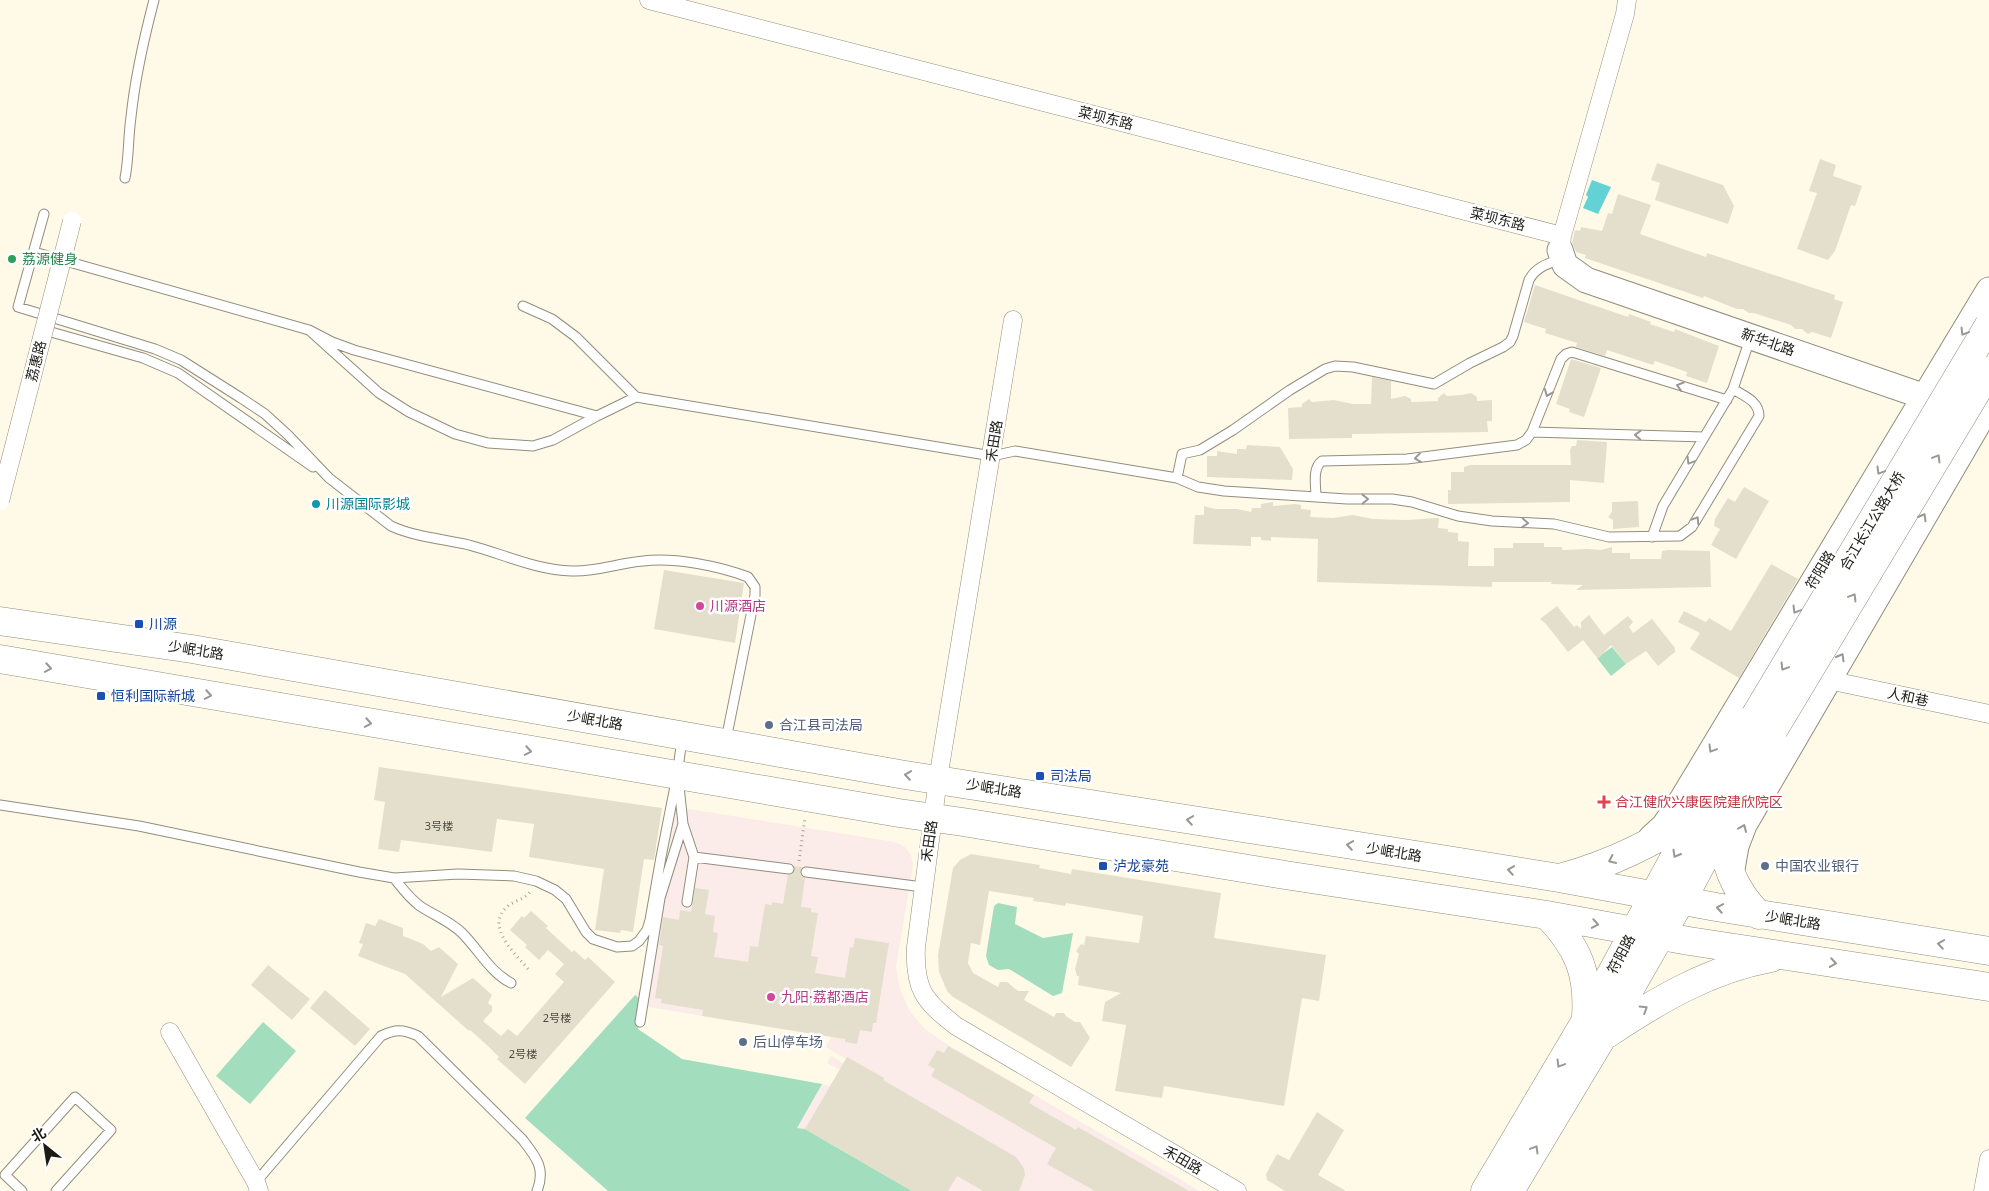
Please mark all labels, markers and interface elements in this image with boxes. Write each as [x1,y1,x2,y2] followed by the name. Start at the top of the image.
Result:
[1077,102,1136,134] street label: 菜坝东路
[1469,203,1528,235] street label: 菜坝东路
[22,249,78,268] place label: 荔源健身
[6,253,18,265] marker: 荔源健身
[1739,323,1798,360] street label: 新华北路
[1960,326,1970,335] one-way arrow
[21,338,50,384] street label: 荔惠路
[1676,381,1685,391] one-way arrow
[1543,388,1553,396] one-way arrow
[981,419,1006,463] street label: 禾田路
[1634,430,1642,440] one-way arrow
[1414,452,1422,463] one-way arrow
[1930,454,1940,463] one-way arrow
[1686,456,1696,465] one-way arrow
[1876,465,1886,474] one-way arrow
[1835,468,1909,574] street label: 合江长江公路大桥
[326,494,410,513] place label: 川源国际影城
[1362,494,1369,504] one-way arrow
[310,498,322,510] marker: 川源国际影城
[1917,514,1927,523] one-way arrow
[1521,517,1529,528] one-way arrow
[1690,517,1699,526] one-way arrow
[1801,547,1839,593] street label: 符阳路
[1847,594,1857,603] one-way arrow
[710,596,766,615] place label: 川源酒店
[694,600,706,612] marker: 川源酒店
[1793,604,1803,613] one-way arrow
[149,614,177,633] place label: 川源
[133,618,145,630] marker: 川源
[167,636,225,663] street label: 少岷北路
[1835,654,1845,663] one-way arrow
[44,662,52,672] one-way arrow
[1780,662,1790,671] one-way arrow
[1886,683,1931,710] street label: 人和巷
[111,686,195,705] place label: 恒利国际新城
[95,690,107,702] marker: 恒利国际新城
[204,690,213,700] one-way arrow
[566,705,624,734] street label: 少岷北路
[779,715,863,734] place label: 合江县司法局
[364,718,373,728] one-way arrow
[763,719,775,731] marker: 合江县司法局
[1709,744,1719,753] one-way arrow
[524,745,533,755] one-way arrow
[1050,766,1092,785] place label: 司法局
[904,770,912,781] one-way arrow
[1034,770,1046,782] marker: 司法局
[965,774,1023,801] street label: 少岷北路
[1615,792,1783,811] place label: 合江健欣兴康医院建欣院区
[1597,795,1611,809] marker: 合江健欣兴康医院建欣院区
[1185,815,1193,826] one-way arrow
[425,818,453,833] house number: 3号楼
[916,819,941,863] street label: 禾田路
[1737,825,1747,833] one-way arrow
[1365,838,1423,865] street label: 少岷北路
[1346,841,1354,851] one-way arrow
[1673,848,1683,857] one-way arrow
[1608,853,1617,864] one-way arrow
[1113,856,1169,875] place label: 泸龙豪苑
[1775,856,1859,875] place label: 中国农业银行
[1097,860,1109,872] marker: 泸龙豪苑
[1759,860,1771,872] marker: 中国农业银行
[1506,866,1515,876] one-way arrow
[1716,903,1724,914] one-way arrow
[1764,906,1822,933] street label: 少岷北路
[1591,919,1600,929] one-way arrow
[1602,931,1639,977] street label: 符阳路
[1936,939,1945,949] one-way arrow
[1829,958,1837,968] one-way arrow
[781,987,869,1006] place label: 九阳·荔都酒店
[765,991,777,1003] marker: 九阳·荔都酒店
[1639,1006,1648,1016] one-way arrow
[543,1010,571,1025] house number: 2号楼
[753,1032,823,1051] place label: 后山停车场
[737,1036,749,1048] marker: 后山停车场
[509,1046,537,1061] house number: 2号楼
[1557,1058,1567,1067] one-way arrow
[20,1121,70,1171] north arrow
[27,1123,49,1146] text: 北
[1160,1141,1206,1178] street label: 禾田路
[1529,1146,1539,1155] one-way arrow

